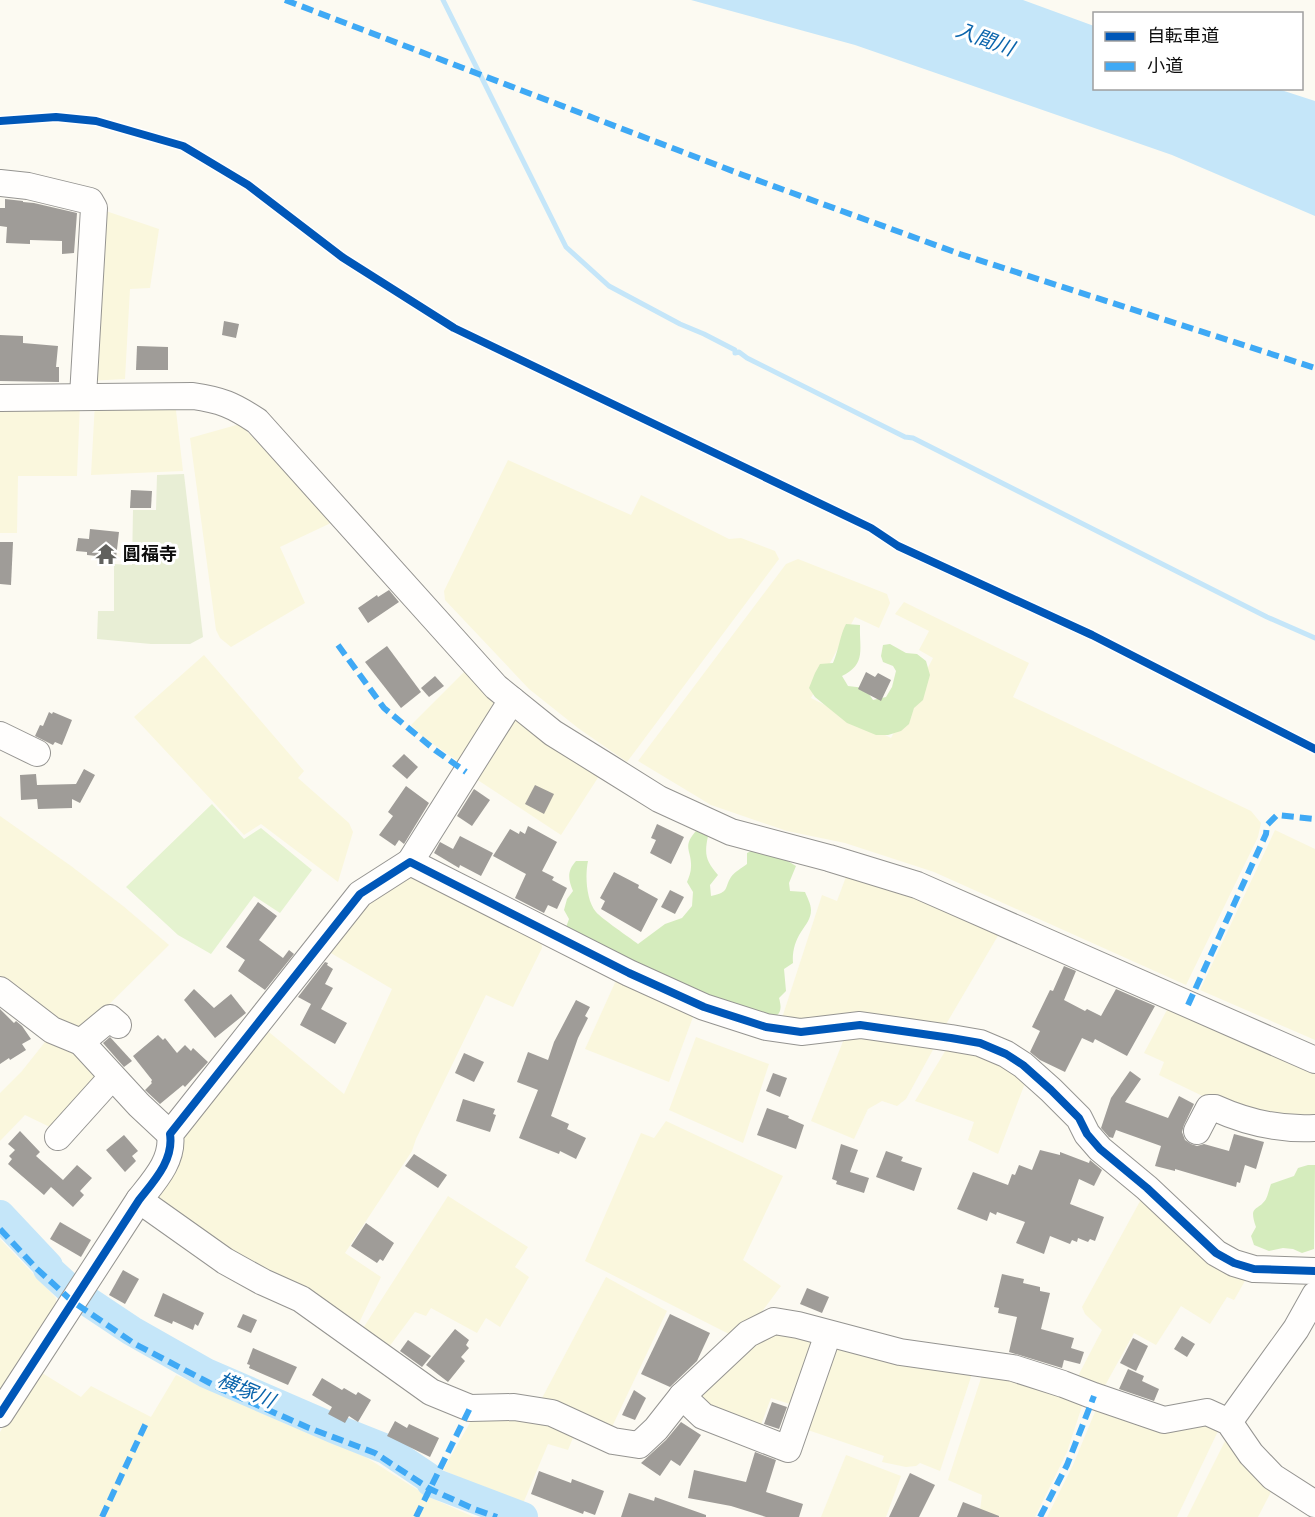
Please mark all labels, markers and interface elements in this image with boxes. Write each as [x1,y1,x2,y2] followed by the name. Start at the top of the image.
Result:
[1093,12,1303,90] legend
[953,18,1019,60] water label: 入間川
[1147,26,1219,46] text: 自転車道
[1147,56,1183,76] text: 小道
[94,542,118,566] temple icon: 圓福寺
[123,544,177,564] place label: 圓福寺
[214,1368,280,1413] water label: 横塚川

